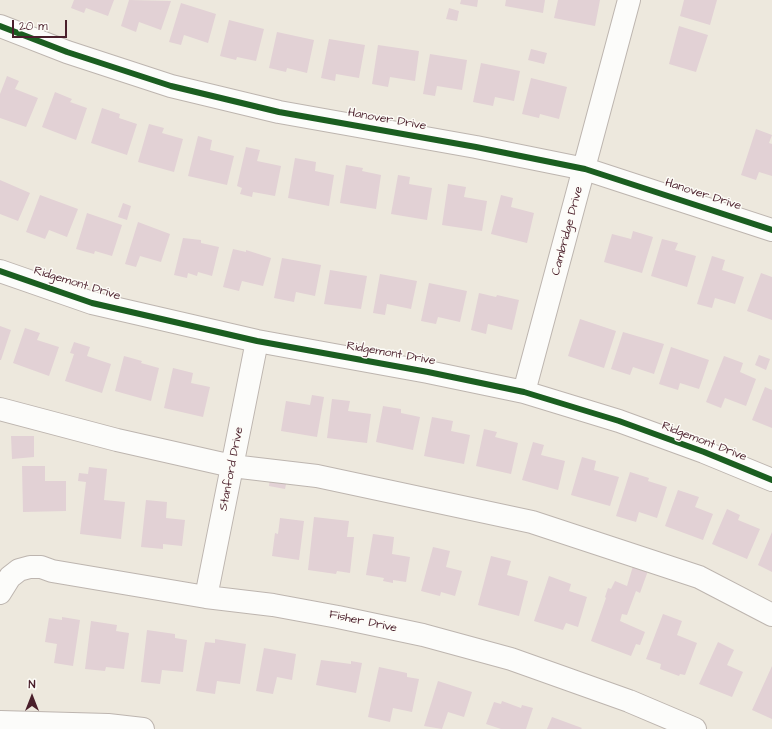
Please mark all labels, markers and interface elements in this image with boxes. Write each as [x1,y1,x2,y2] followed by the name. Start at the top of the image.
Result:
[14,12,69,38] scale bar
[19,18,48,35] text: 20 m
[347,106,427,134] street label: Hanover Drive
[663,176,743,214] street label: Hanover Drive
[549,185,587,277] street label: Cambridge Drive
[32,264,122,304] street label: Ridgemont Drive
[345,339,437,369] street label: Ridgemont Drive
[659,419,749,465] street label: Ridgemont Drive
[217,426,247,512] street label: Stanford Drive
[328,608,398,636] street label: Fisher Drive
[12,677,52,717] north arrow
[29,677,35,692] text: N

